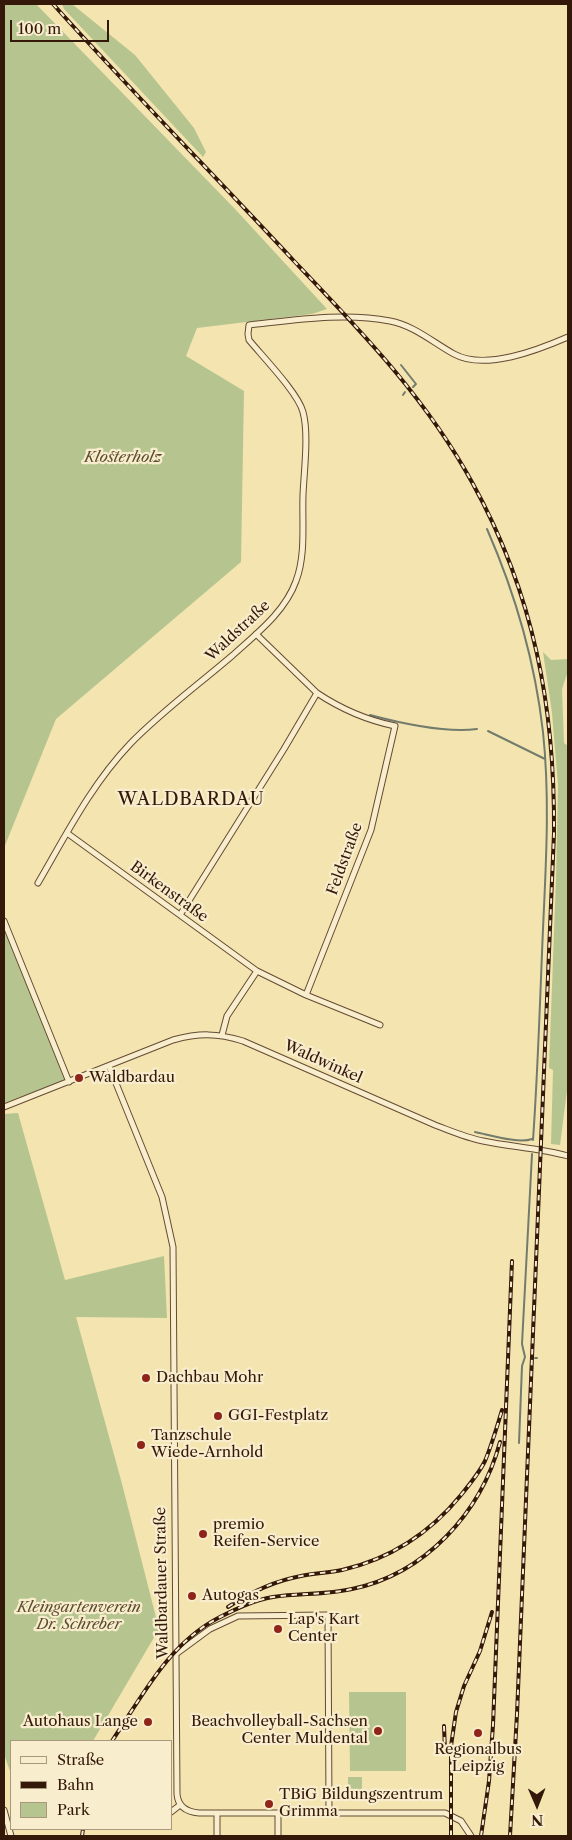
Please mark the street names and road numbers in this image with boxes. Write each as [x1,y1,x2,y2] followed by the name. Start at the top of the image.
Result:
[202,597,274,665] street label: Waldstraße
[324,820,366,898] street label: Feldstraße
[127,858,211,926] street label: Birkenstraße
[281,1037,365,1087] street label: Waldwinkel
[152,1507,172,1659] street label: Waldbardauer Straße

